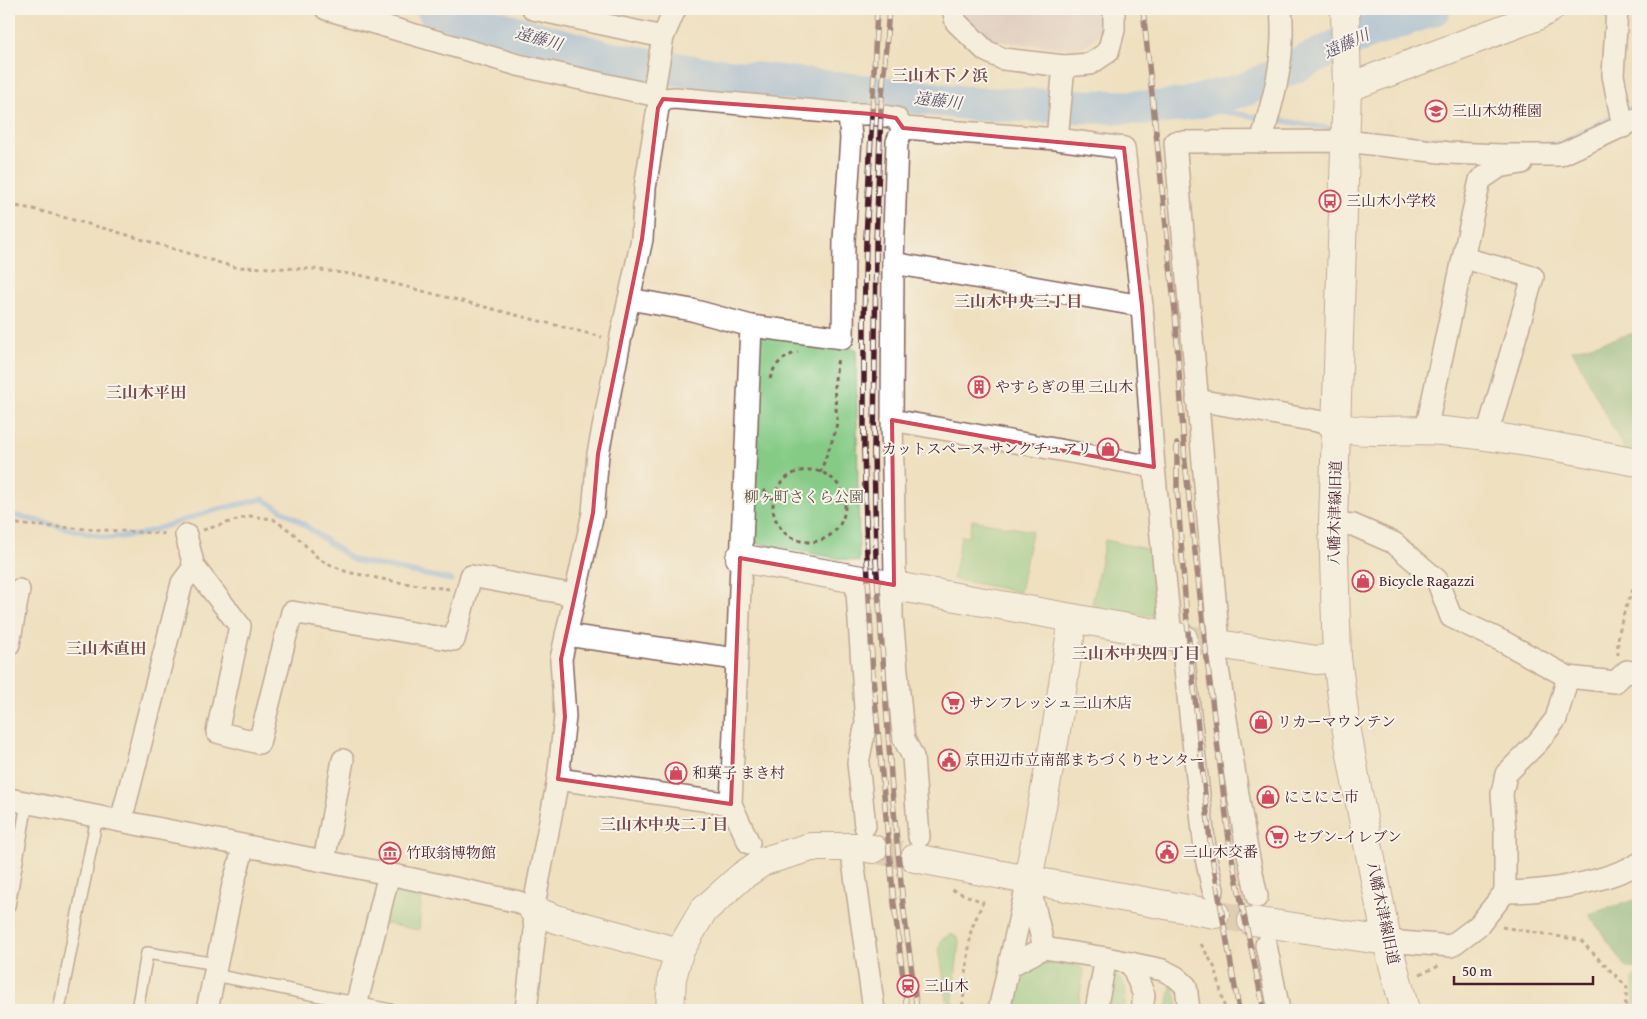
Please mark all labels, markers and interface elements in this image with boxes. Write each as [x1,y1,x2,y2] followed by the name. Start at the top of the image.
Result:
[513,20,567,57] water label: 遠藤川
[1319,21,1375,64] water label: 遠藤川
[892,63,988,87] district label: 三山木下ノ浜
[913,85,965,115] water label: 遠藤川
[1424,99,1448,123] school or university icon: 三山木幼稚園
[1452,100,1542,121] place label: 三山木幼稚園
[1318,189,1342,213] bus stop icon: 三山木小学校
[1346,190,1436,211] place label: 三山木小学校
[954,289,1082,313] district label: 三山木中央三丁目
[967,375,991,399] building icon: やすらぎの里 三山木
[995,376,1133,397] place label: やすらぎの里 三山木
[106,380,186,404] district label: 三山木平田
[1096,437,1120,461] shop icon: カットスペース サンクチュアリ
[882,438,1092,459] place label: カットスペース サンクチュアリ
[1323,460,1346,566] street label: 八幡木津線旧道
[744,486,864,507] park label: 柳ヶ町さくら公園
[1351,569,1375,593] shop icon: Bicycle Ragazzi
[1379,570,1474,591] place label: Bicycle Ragazzi
[66,636,146,660] district label: 三山木直田
[1072,641,1200,665] district label: 三山木中央四丁目
[941,691,965,715] supermarket icon: サンフレッシュ三山木店
[969,692,1132,713] place label: サンフレッシュ三山木店
[1249,710,1273,734] shop icon: リカーマウンテン
[1277,711,1396,732] place label: リカーマウンテン
[937,748,961,772] public building icon: 京田辺市立南部まちづくりセンター
[965,749,1204,770] place label: 京田辺市立南部まちづくりセンター
[664,761,688,785] shop icon: 和菓子 まき村
[692,762,785,783] place label: 和菓子 まき村
[1256,785,1280,809] shop icon: にこにこ市
[1284,786,1359,807] place label: にこにこ市
[600,812,728,836] district label: 三山木中央二丁目
[1265,825,1289,849] supermarket icon: セブン-イレブン
[1293,826,1402,847] place label: セブン-イレブン
[1155,840,1179,864] public building icon: 三山木交番
[378,841,402,865] museum icon: 竹取翁博物館
[1183,841,1258,862] place label: 三山木交番
[406,842,496,863] place label: 竹取翁博物館
[1362,859,1405,966] street label: 八幡木津線旧道
[1454,954,1593,986] scale bar
[1462,960,1493,981] text: 50 m
[896,974,920,998] station icon: 三山木
[924,975,969,996] place label: 三山木

